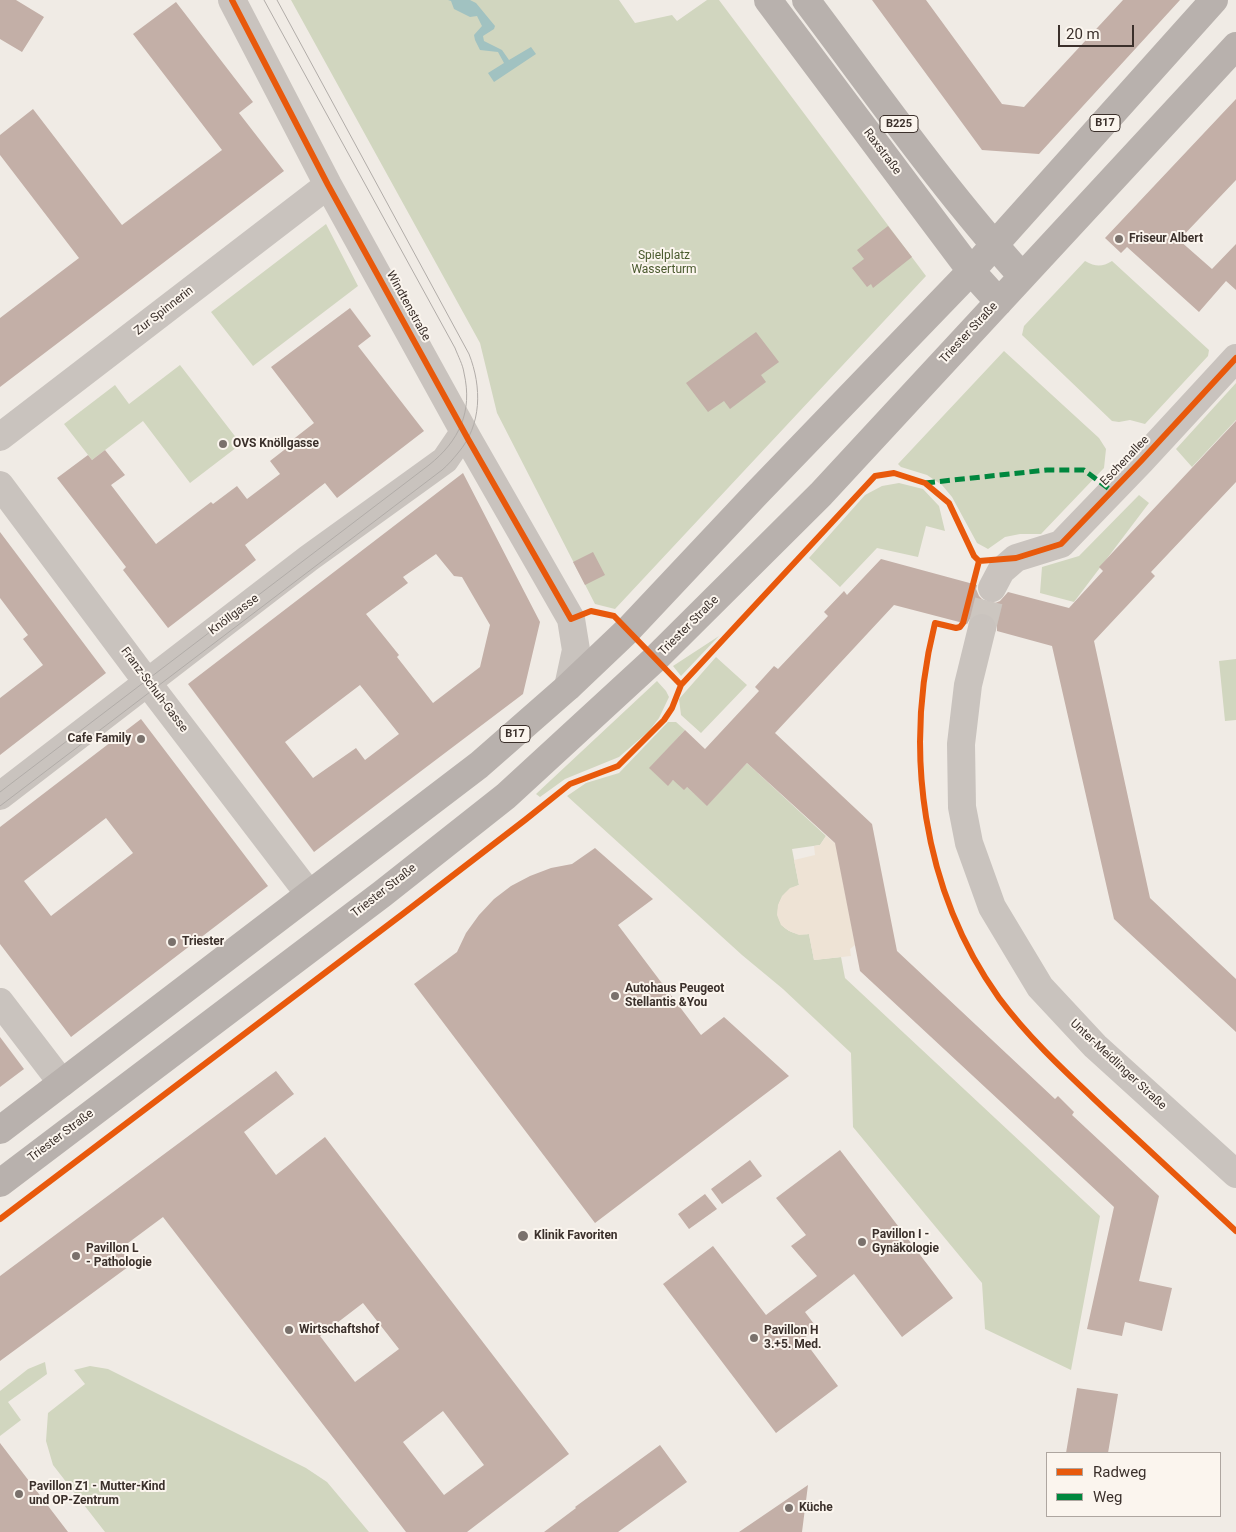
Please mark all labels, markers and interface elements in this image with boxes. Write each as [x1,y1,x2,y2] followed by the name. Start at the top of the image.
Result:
[1061,15,1137,47] scale bar
[1066,25,1100,43] text: 20 m
[1090,115,1120,132] road number: B17
[880,116,918,132] road number: B225
[860,126,904,178] street label: Raxstraße
[1129,232,1203,246] place label: Friseur Albert
[1113,233,1125,245] marker: Friseur Albert
[631,249,697,277] park label: Spielplatz Wasserturm
[383,268,433,344] street label: Windtenstraße
[132,284,196,338] street label: Zur Spinnerin
[937,299,1001,367] street label: Triester Straße
[1098,433,1152,489] street label: Eschenallee
[233,437,319,451] place label: OVS Knöllgasse
[217,438,229,450] marker: OVS Knöllgasse
[206,592,262,638] street label: Knöllgasse
[656,593,722,659] street label: Triester Straße
[117,645,191,735] street label: Franz-Schuh-Gasse
[500,726,530,742] road number: B17
[68,732,131,746] place label: Cafe Family
[135,733,147,745] marker: Cafe Family
[349,861,419,921] street label: Triester Straße
[182,935,224,949] place label: Triester
[166,936,178,948] marker: Triester
[625,982,724,1010] place label: Autohaus Peugeot Stellantis &You
[609,990,621,1002] marker: Autohaus Peugeot Stellantis &You
[1067,1017,1169,1113] street label: Unter-Meidlinger Straße
[25,1107,97,1165] street label: Triester Straße
[872,1228,939,1256] place label: Pavillon I - Gynäkologie
[516,1229,530,1243] marker: Klinik Favoriten
[534,1229,618,1243] place label: Klinik Favoriten
[856,1236,868,1248] marker: Pavillon I - Gynäkologie
[86,1242,152,1270] place label: Pavillon L - Pathologie
[70,1250,82,1262] marker: Pavillon L - Pathologie
[299,1323,379,1337] place label: Wirtschaftshof
[283,1324,295,1336] marker: Wirtschaftshof
[764,1324,821,1352] place label: Pavillon H 3.+5. Med.
[748,1332,760,1344] marker: Pavillon H 3.+5. Med.
[1046,1452,1221,1517] legend
[1093,1463,1147,1481] text: Radweg
[29,1480,165,1508] place label: Pavillon Z1 - Mutter-Kind und OP-Zentrum
[13,1488,25,1500] marker: Pavillon Z1 - Mutter-Kind und OP-Zentrum
[1093,1488,1122,1506] text: Weg
[799,1501,833,1515] place label: Küche
[783,1502,795,1514] marker: Küche

